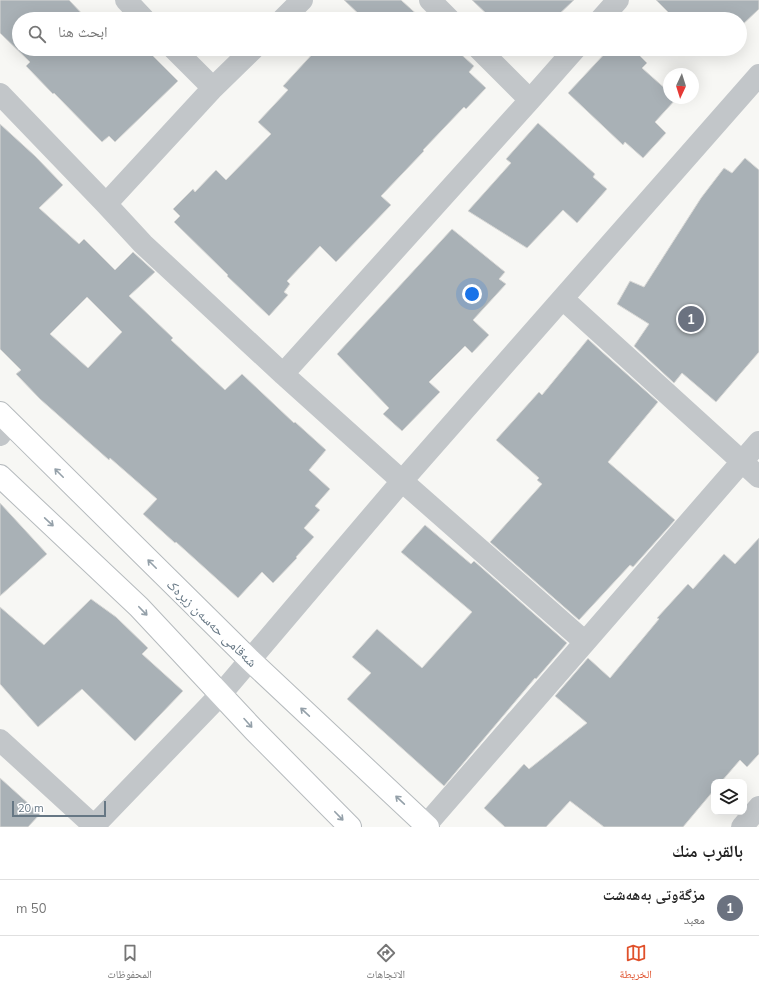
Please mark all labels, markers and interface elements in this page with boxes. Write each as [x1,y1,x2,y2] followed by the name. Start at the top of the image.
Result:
[12,12,747,56] search box
[58,22,108,41] text: ابحث هنا
[26,23,48,45] icon: search
[663,68,699,104] north arrow
[462,284,482,304] your location
[678,304,704,334] pin: 1
[54,468,64,478] one-way arrow
[44,517,54,527] one-way arrow
[147,559,157,569] one-way arrow
[163,575,261,671] street label: شەقامی حەسەن زیرەک
[138,606,148,616] one-way arrow
[300,707,310,717] one-way arrow
[243,718,252,728] one-way arrow
[711,779,747,815] map controls
[711,779,747,815] button: layers
[395,796,405,805] one-way arrow
[12,799,106,818] scale bar
[18,801,44,815] text: 20 m
[334,811,344,821] one-way arrow
[672,840,743,861] text: بالقرب منك
[603,885,705,904] text: مزگةوتى بەھەشت
[16,900,46,916] text: 50 m
[726,900,734,916] text: 1
[684,911,705,927] text: معبد
[107,942,152,985] tab: المحفوظات
[366,942,405,985] tab: الاتجاهات
[619,942,652,985] tab: الخريطة

